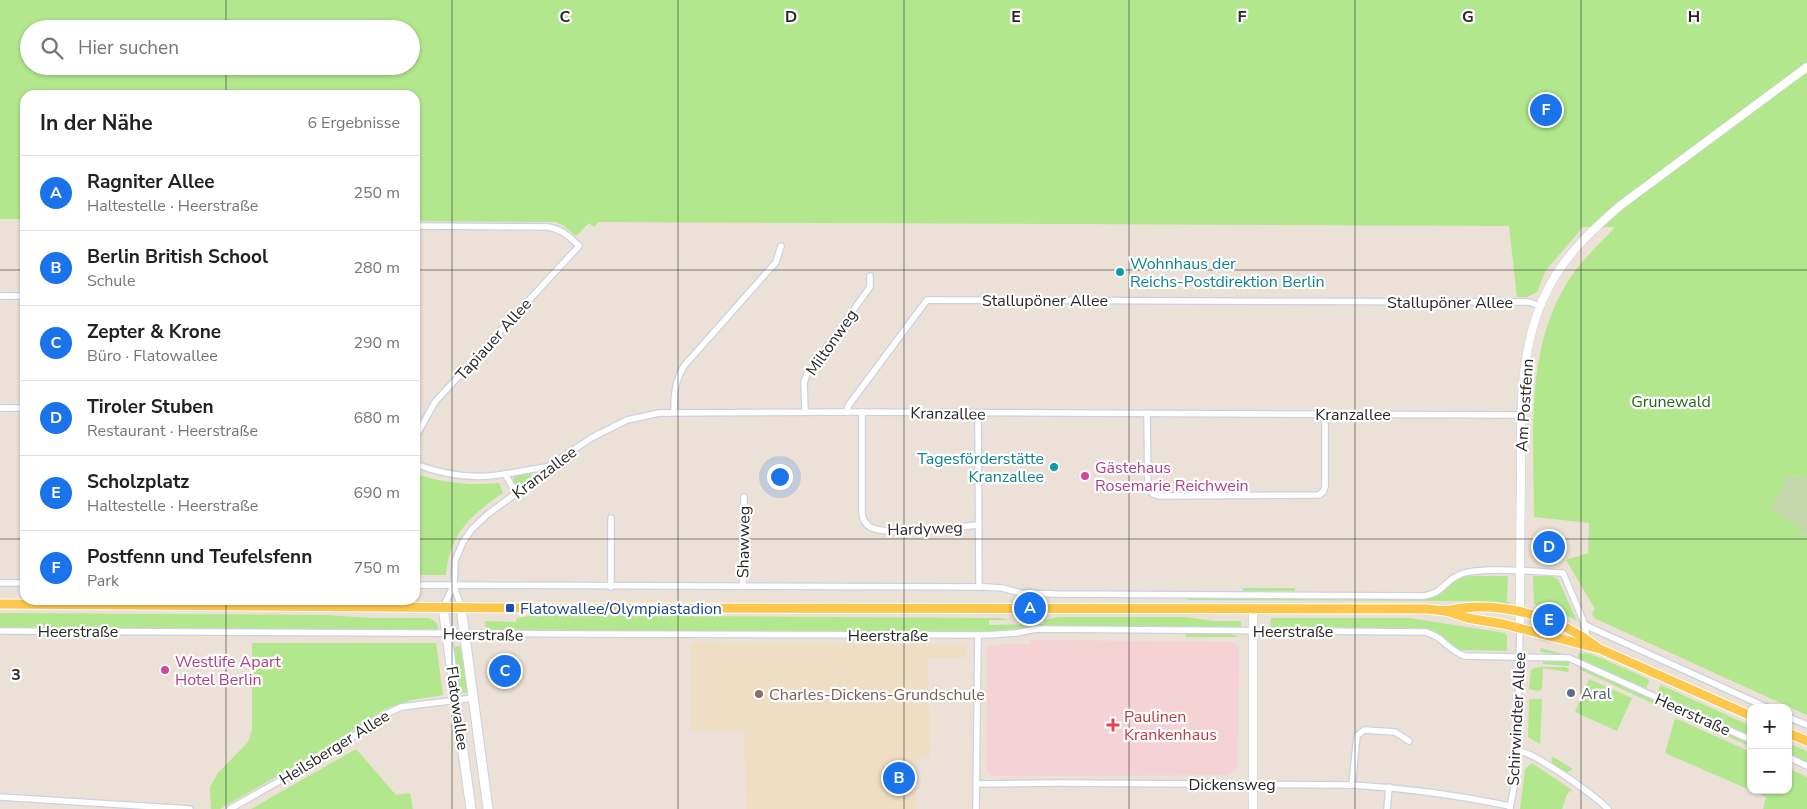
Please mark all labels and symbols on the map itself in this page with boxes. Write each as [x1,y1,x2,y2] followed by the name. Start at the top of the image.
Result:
[560,6,571,28] text: C
[785,6,797,28] text: D
[1011,6,1021,28] text: E
[1238,6,1247,28] text: F
[1462,6,1474,28] text: G
[1688,6,1700,28] text: H
[1530,91,1562,129] pin: F
[1130,253,1325,293] place label: Wohnhaus der Reichs-Postdirektion Berlin
[1114,266,1126,278] marker: Wohnhaus der Reichs-Postdirektion Berlin
[982,290,1108,312] street label: Stallupöner Allee
[1387,292,1513,314] street label: Stallupöner Allee
[451,294,537,386] street label: Tapiauer Allee
[801,305,863,380] street label: Miltonweg
[1511,358,1539,452] street label: Am Postfenn
[1631,391,1711,413] park label: Grunewald
[910,402,986,426] street label: Kranzallee
[1315,404,1391,426] street label: Kranzallee
[508,441,581,504] street label: Kranzallee
[917,448,1044,488] place label: Tagesförderstätte Kranzallee
[1095,457,1249,497] place label: Gästehaus Rosemarie Reichwein
[1048,461,1060,473] marker: Tagesförderstätte Kranzallee
[767,464,793,490] your location
[1079,470,1091,482] marker: Gästehaus Rosemarie Reichwein
[732,506,756,578] street label: Shawweg
[887,517,963,541] street label: Hardyweg
[1533,528,1565,566] pin: D
[1014,589,1046,627] pin: A
[520,598,722,620] place label: Flatowallee/Olympiastadion
[1533,601,1565,639] pin: E
[504,602,516,614] marker: Flatowallee/Olympiastadion
[38,621,118,643] street label: Heerstraße
[1253,621,1333,643] street label: Heerstraße
[443,623,523,647] street label: Heerstraße
[848,625,928,647] street label: Heerstraße
[175,651,281,691] place label: Westlife Apart Hotel Berlin
[489,652,521,690] pin: C
[1503,652,1531,786] street label: Schirwindter Allee
[11,664,21,686] text: 3
[159,664,171,676] marker: Westlife Apart Hotel Berlin
[440,665,474,752] street label: Flatowallee
[1581,683,1612,705] place label: Aral
[769,684,985,706] place label: Charles-Dickens-Grundschule
[1565,687,1577,699] marker: Aral
[753,688,765,700] marker: Charles-Dickens-Grundschule
[1651,688,1734,741] street label: Heerstraße
[275,705,394,791] street label: Heilsberger Allee
[1124,706,1217,746] place label: Paulinen Krankenhaus
[1106,718,1120,732] marker: Paulinen Krankenhaus
[883,759,915,797] pin: B
[1188,774,1276,796] street label: Dickensweg

